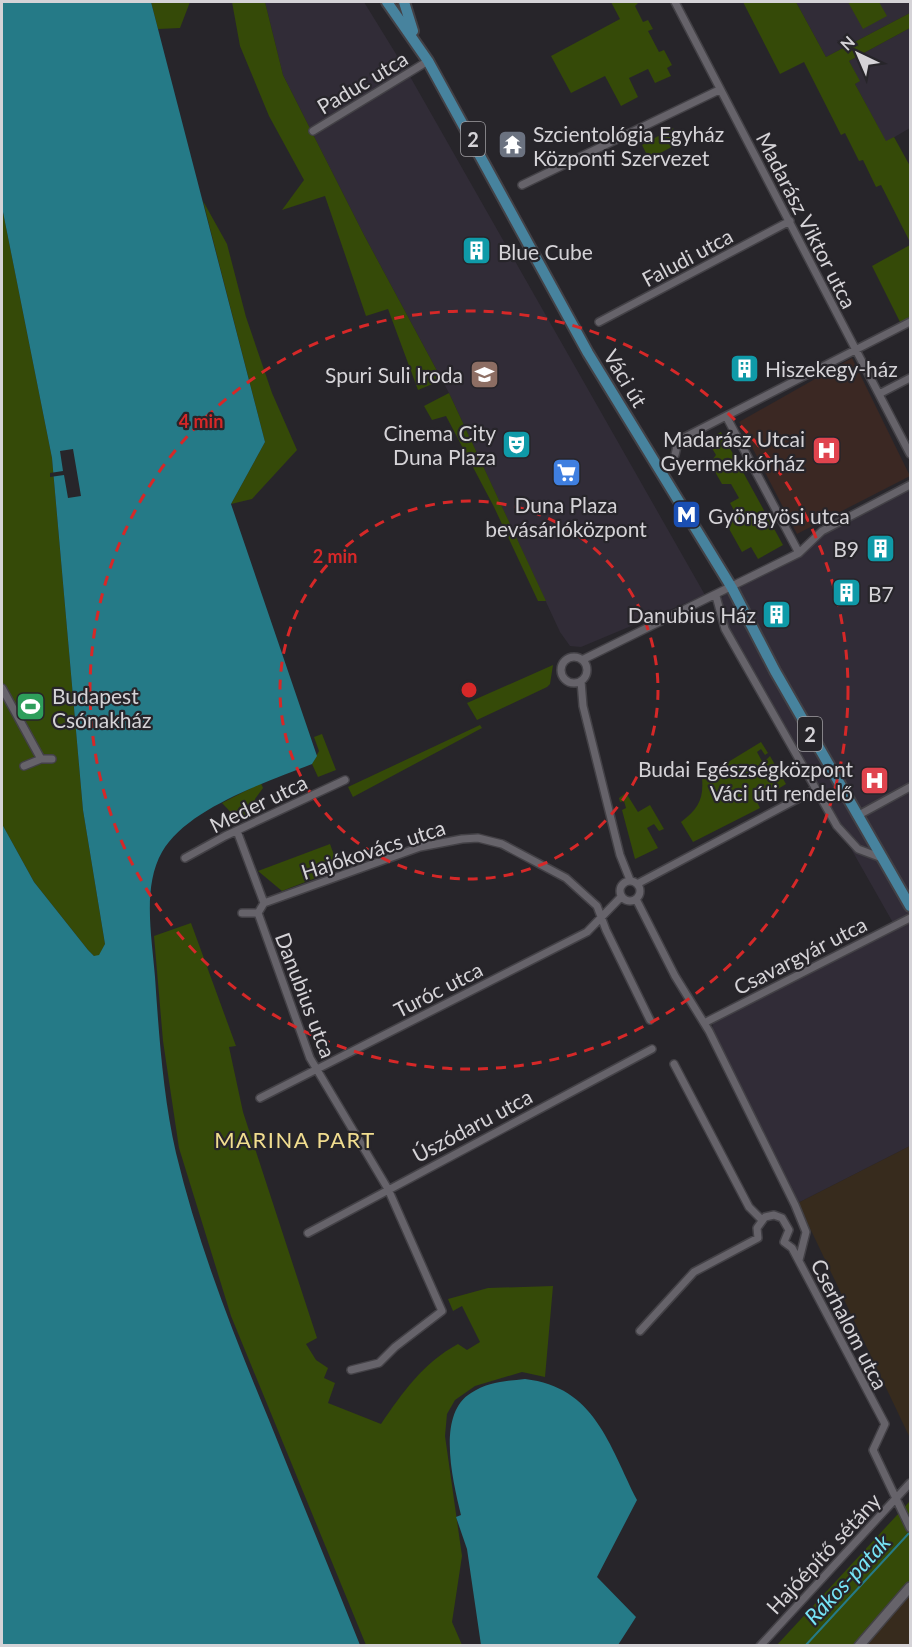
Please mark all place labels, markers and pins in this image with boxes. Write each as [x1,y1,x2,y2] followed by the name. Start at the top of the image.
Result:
[533,121,724,170] place label: Szcientológia Egyház Központi Szervezet
[496,129,528,161] temple icon: Szcientológia Egyház Központi Szervezet
[461,235,493,267] building icon: Blue Cube
[498,239,593,264] place label: Blue Cube
[728,352,760,384] building icon: Hiszekegy-ház
[765,356,898,381] place label: Hiszekegy-ház
[468,358,500,390] school or university icon: Spuri Suli Iroda
[325,362,463,387] place label: Spuri Suli Iroda
[384,420,496,469] place label: Cinema City Duna Plaza
[660,426,805,475] place label: Madarász Utcai Gyermekkórház
[501,428,533,460] theatre icon: Cinema City Duna Plaza
[810,434,842,466] hospital icon: Madarász Utcai Gyermekkórház
[550,457,582,489] supermarket icon: Duna Plaza bevásárlóközpont
[485,492,647,541] place label: Duna Plaza bevásárlóközpont
[671,499,703,531] metro station icon: Gyöngyösi utca
[708,503,850,528] place label: Gyöngyösi utca
[864,532,896,564] building icon: B9
[833,536,859,561] place label: B9
[831,577,863,609] building icon: B7
[868,581,894,606] place label: B7
[761,598,793,630] building icon: Danubius Ház
[628,602,756,627] place label: Danubius Ház
[459,680,479,700] centre of rings
[52,683,152,732] place label: Budapest Csónakház
[15,691,47,723] sports icon: Budapest Csónakház
[638,756,853,805] place label: Budai Egészségközpont Váci úti rendelő
[858,764,890,796] hospital icon: Budai Egészségközpont Váci úti rendelő

